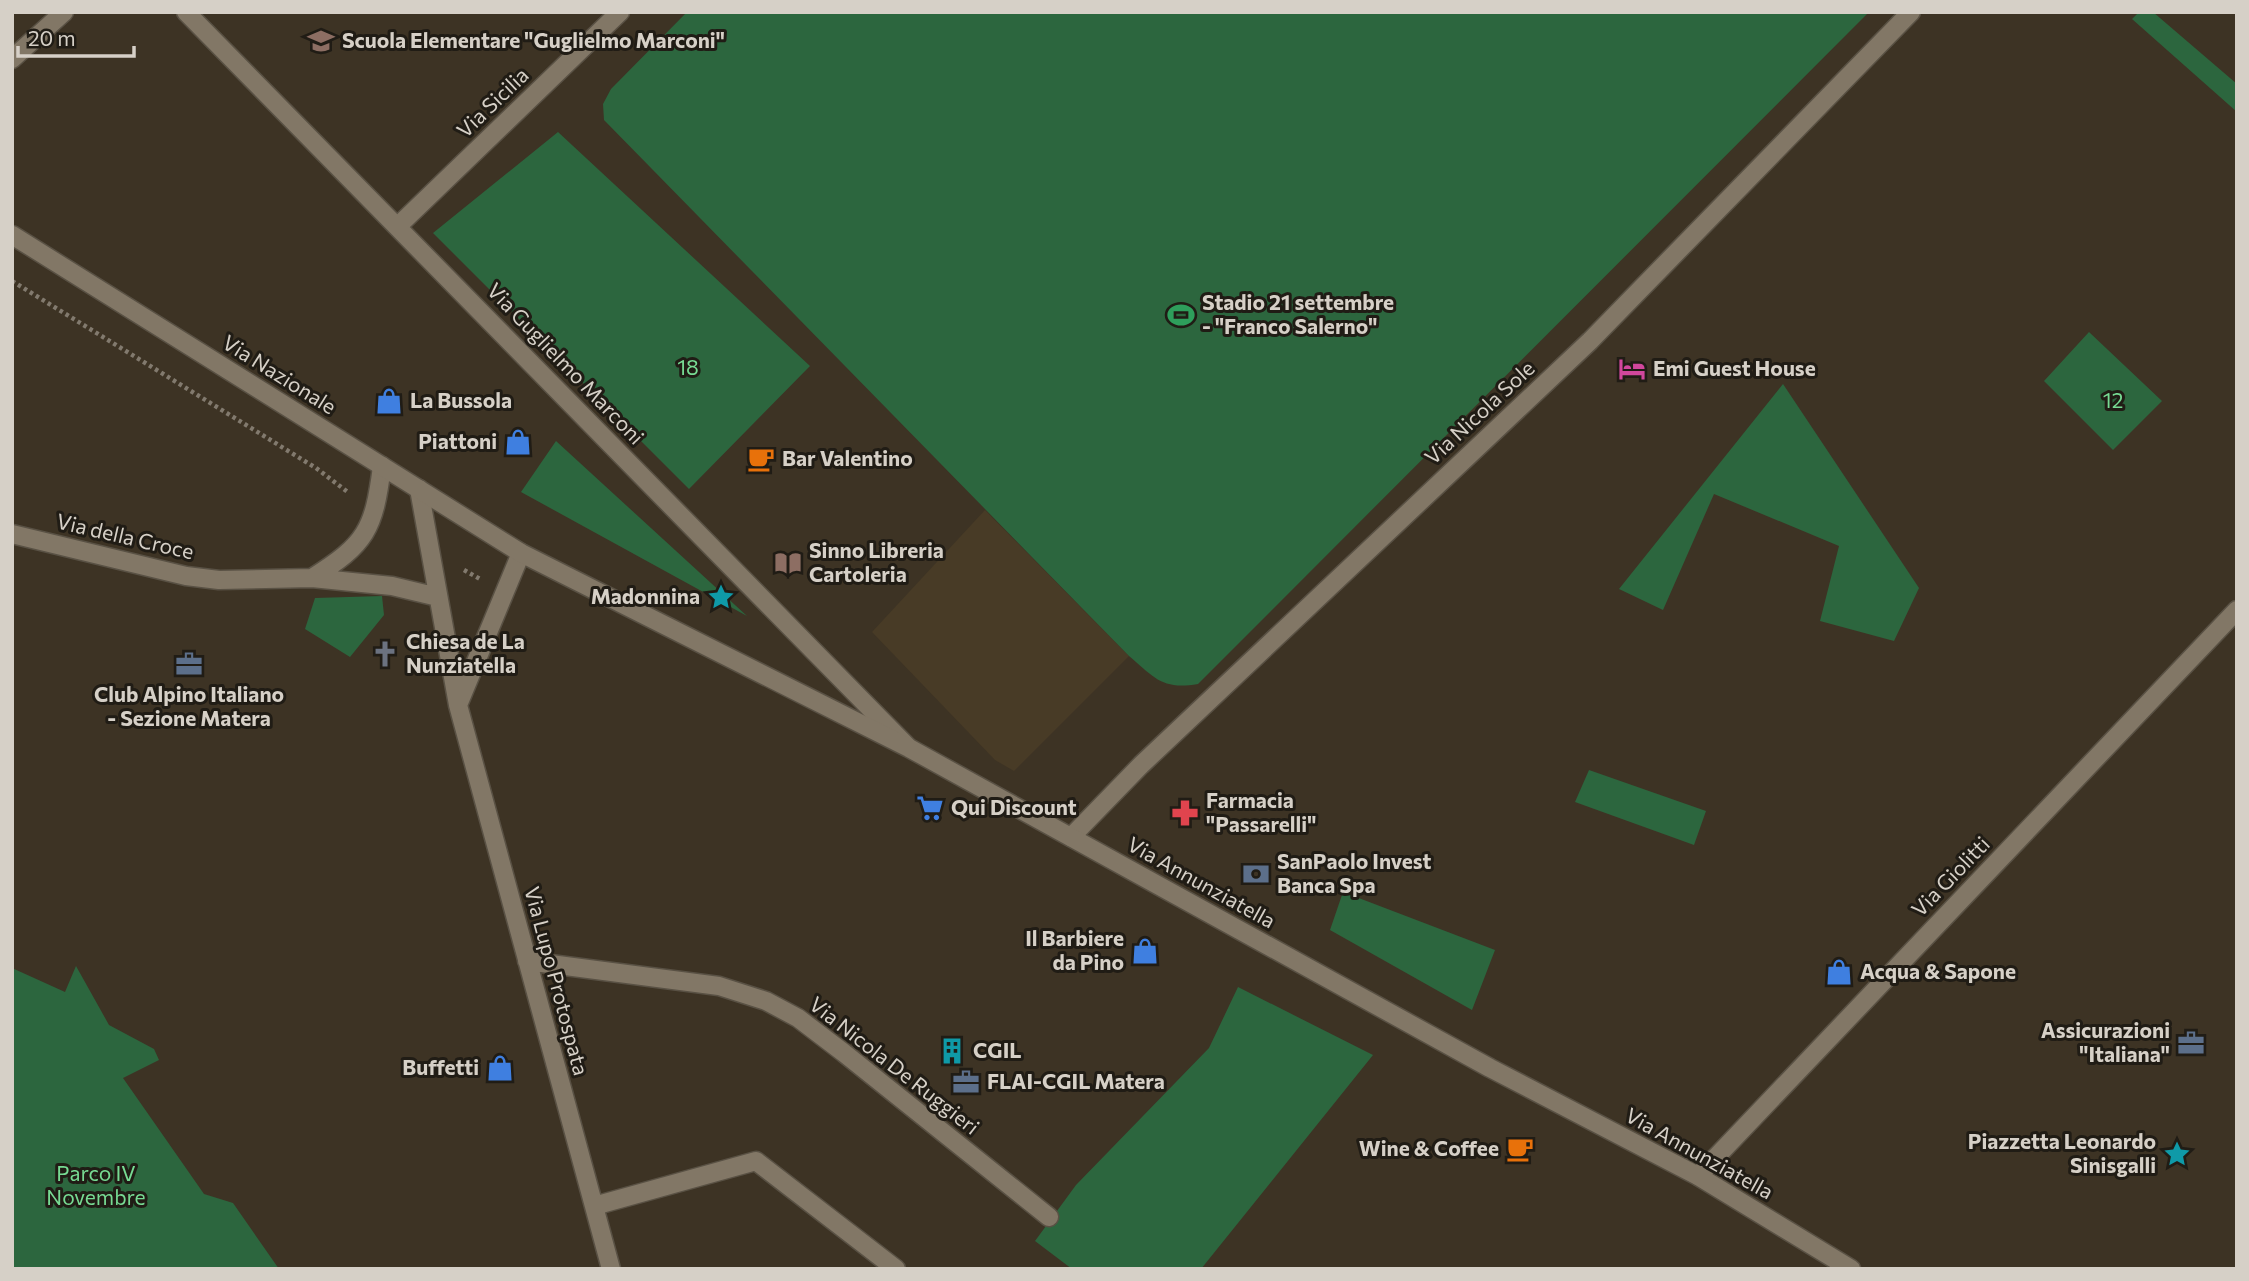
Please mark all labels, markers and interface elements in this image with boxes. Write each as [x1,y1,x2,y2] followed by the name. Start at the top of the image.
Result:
[18,14,133,58] scale bar
[28,25,76,50] text: 20 m
[306,26,336,56] school or university icon: Scuola Elementare "Guglielmo Marconi"
[342,27,725,52] place label: Scuola Elementare "Guglielmo Marconi"
[451,62,533,142] street label: Via Sicilia
[483,277,650,449] street label: Via Guglielmo Marconi
[1202,289,1394,338] place label: Stadio 21 settembre - "Franco Salerno"
[1166,300,1196,330] sports icon: Stadio 21 settembre - "Franco Salerno"
[218,329,341,419] street label: Via Nazionale
[677,354,699,379] park label: 18
[1617,354,1647,384] hotel icon: Emi Guest House
[1419,355,1539,469] street label: Via Nicola Sole
[1653,355,1816,380] place label: Emi Guest House
[374,386,404,416] shop icon: La Bussola
[410,387,512,412] place label: La Bussola
[2103,387,2123,412] park label: 12
[503,427,533,457] shop icon: Piattoni
[418,428,497,453] place label: Piattoni
[746,444,776,474] cafe icon: Bar Valentino
[782,445,913,470] place label: Bar Valentino
[54,508,196,563] street label: Via della Croce
[809,537,944,586] place label: Sinno Libreria Cartoleria
[773,548,803,578] library icon: Sinno Libreria Cartoleria
[706,582,736,612] place icon: Madonnina
[591,583,700,608] place label: Madonnina
[406,628,525,677] place label: Chiesa de La Nunziatella
[370,639,400,669] church icon: Chiesa de La Nunziatella
[174,649,204,679] office icon: Club Alpino Italiano - Sezione Matera
[94,681,284,730] place label: Club Alpino Italiano - Sezione Matera
[1206,787,1316,836] place label: Farmacia "Passarelli"
[915,793,945,823] supermarket icon: Qui Discount
[951,794,1077,819] place label: Qui Discount
[1170,798,1200,828] pharmacy icon: Farmacia "Passarelli"
[1123,831,1280,933] street label: Via Annunziatella
[1906,831,1994,921] street label: Via Giolitti
[1277,848,1431,897] place label: SanPaolo Invest Banca Spa
[1241,859,1271,889] bank icon: SanPaolo Invest Banca Spa
[520,883,595,1078] street label: Via Lupo Protospata
[1025,925,1124,974] place label: Il Barbiere da Pino
[1130,936,1160,966] shop icon: Il Barbiere da Pino
[1824,957,1854,987] shop icon: Acqua & Sapone
[1860,958,2016,983] place label: Acqua & Sapone
[805,991,985,1139] street label: Via Nicola De Ruggieri
[2041,1017,2170,1066] place label: Assicurazioni "Italiana"
[2176,1028,2206,1058] office icon: Assicurazioni "Italiana"
[937,1036,967,1066] building icon: CGIL
[973,1037,1021,1062] place label: CGIL
[485,1053,515,1083] shop icon: Buffetti
[402,1054,479,1079] place label: Buffetti
[951,1067,981,1097] office icon: FLAI-CGIL Matera
[987,1068,1165,1093] place label: FLAI-CGIL Matera
[1621,1102,1778,1204] street label: Via Annunziatella
[1968,1128,2156,1177] place label: Piazzetta Leonardo Sinisgalli
[1505,1134,1535,1164] cafe icon: Wine & Coffee
[1359,1135,1499,1160] place label: Wine & Coffee
[2162,1139,2192,1169] place icon: Piazzetta Leonardo Sinisgalli
[46,1160,146,1209] park label: Parco IV Novembre

